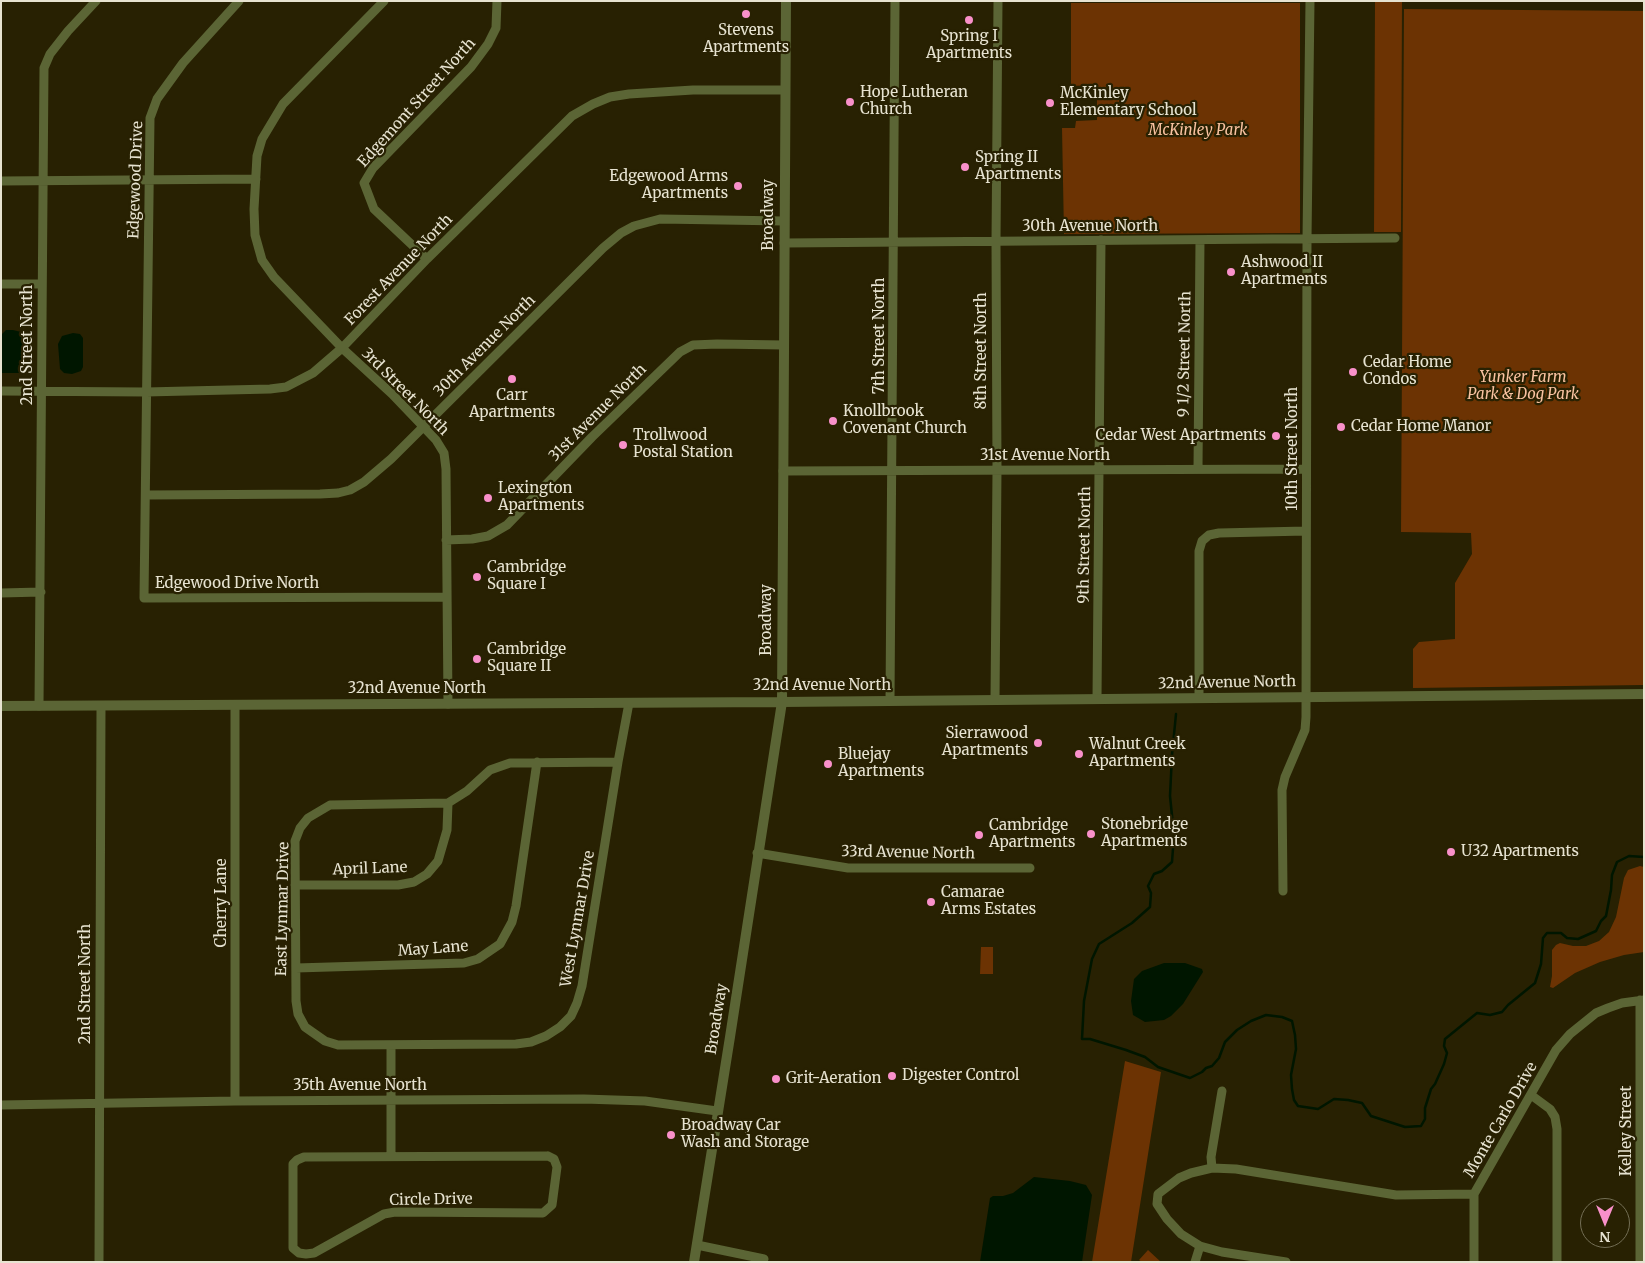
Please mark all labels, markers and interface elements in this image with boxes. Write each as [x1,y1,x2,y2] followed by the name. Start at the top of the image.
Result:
[740,8,752,20] marker: Stevens Apartments
[963,14,975,26] marker: Spring I Apartments
[703,22,789,57] place label: Stevens Apartments
[926,28,1012,63] place label: Spring I Apartments
[354,35,480,171] street label: Edgemont Street North
[860,84,968,119] place label: Hope Lutheran Church
[1060,85,1197,120] place label: McKinley Elementary School
[844,96,856,108] marker: Hope Lutheran Church
[1044,97,1056,109] marker: McKinley Elementary School
[125,121,147,239] street label: Edgewood Drive
[1149,122,1247,140] park label: McKinley Park
[975,149,1061,184] place label: Spring II Apartments
[959,161,971,173] marker: Spring II Apartments
[609,168,728,203] place label: Edgewood Arms Apartments
[760,179,778,251] street label: Broadway
[732,180,744,192] marker: Edgewood Arms Apartments
[341,211,457,329] street label: Forest Avenue North
[1022,218,1158,236] street label: 30th Avenue North
[1241,254,1327,289] place label: Ashwood II Apartments
[1225,266,1237,278] marker: Ashwood II Apartments
[871,278,889,394] street label: 7th Street North
[19,285,37,405] street label: 2nd Street North
[430,291,540,401] street label: 30th Avenue North
[1175,291,1195,417] street label: 9 1/2 Street North
[973,292,991,410] street label: 8th Street North
[358,345,452,439] street label: 3rd Street North
[1363,354,1451,389] place label: Cedar Home Condos
[546,361,650,465] street label: 31st Avenue North
[1347,366,1359,378] marker: Cedar Home Condos
[1467,369,1579,404] park label: Yunker Farm Park & Dog Park
[506,373,518,385] marker: Carr Apartments
[469,387,555,422] place label: Carr Apartments
[1284,387,1302,511] street label: 10th Street North
[843,403,967,438] place label: Knollbrook Covenant Church
[827,415,839,427] marker: Knollbrook Covenant Church
[1351,418,1491,436] place label: Cedar Home Manor
[1335,421,1347,433] marker: Cedar Home Manor
[633,427,733,462] place label: Trollwood Postal Station
[1096,427,1266,445] place label: Cedar West Apartments
[1270,430,1282,442] marker: Cedar West Apartments
[617,439,629,451] marker: Trollwood Postal Station
[980,447,1110,465] street label: 31st Avenue North
[498,480,584,515] place label: Lexington Apartments
[1075,486,1095,604] street label: 9th Street North
[482,492,494,504] marker: Lexington Apartments
[487,559,566,594] place label: Cambridge Square I
[471,571,483,583] marker: Cambridge Square I
[155,575,319,593] street label: Edgewood Drive North
[758,584,776,656] street label: Broadway
[487,641,566,676] place label: Cambridge Square II
[471,653,483,665] marker: Cambridge Square II
[1158,673,1296,693] street label: 32nd Avenue North
[753,677,891,695] street label: 32nd Avenue North
[348,680,486,698] street label: 32nd Avenue North
[942,725,1028,760] place label: Sierrawood Apartments
[1089,736,1186,771] place label: Walnut Creek Apartments
[1032,737,1044,749] marker: Sierrawood Apartments
[838,746,924,781] place label: Bluejay Apartments
[1073,748,1085,760] marker: Walnut Creek Apartments
[822,758,834,770] marker: Bluejay Apartments
[1101,816,1188,851] place label: Stonebridge Apartments
[989,817,1075,852] place label: Cambridge Apartments
[1085,828,1097,840] marker: Stonebridge Apartments
[973,829,985,841] marker: Cambridge Apartments
[273,842,293,976] street label: East Lynmar Drive
[841,843,975,863] street label: 33rd Avenue North
[1461,843,1579,861] place label: U32 Apartments
[1445,846,1457,858] marker: U32 Apartments
[557,849,599,989] street label: West Lynmar Drive
[213,858,231,948] street label: Cherry Lane
[332,859,408,879] street label: April Lane
[941,884,1036,919] place label: Camarae Arms Estates
[925,896,937,908] marker: Camarae Arms Estates
[77,924,95,1044] street label: 2nd Street North
[397,938,469,960] street label: May Lane
[703,982,731,1056] street label: Broadway
[1461,1059,1541,1181] street label: Monte Carlo Drive
[902,1067,1020,1085] place label: Digester Control
[786,1070,881,1088] place label: Grit-Aeration
[886,1070,898,1082] marker: Digester Control
[770,1073,782,1085] marker: Grit-Aeration
[293,1077,427,1095] street label: 35th Avenue North
[1618,1086,1636,1176] street label: Kelley Street
[681,1117,809,1152] place label: Broadway Car Wash and Storage
[665,1129,677,1141] marker: Broadway Car Wash and Storage
[389,1190,473,1210] street label: Circle Drive
[1580,1198,1630,1248] north arrow
[1599,1228,1611,1246] text: N

